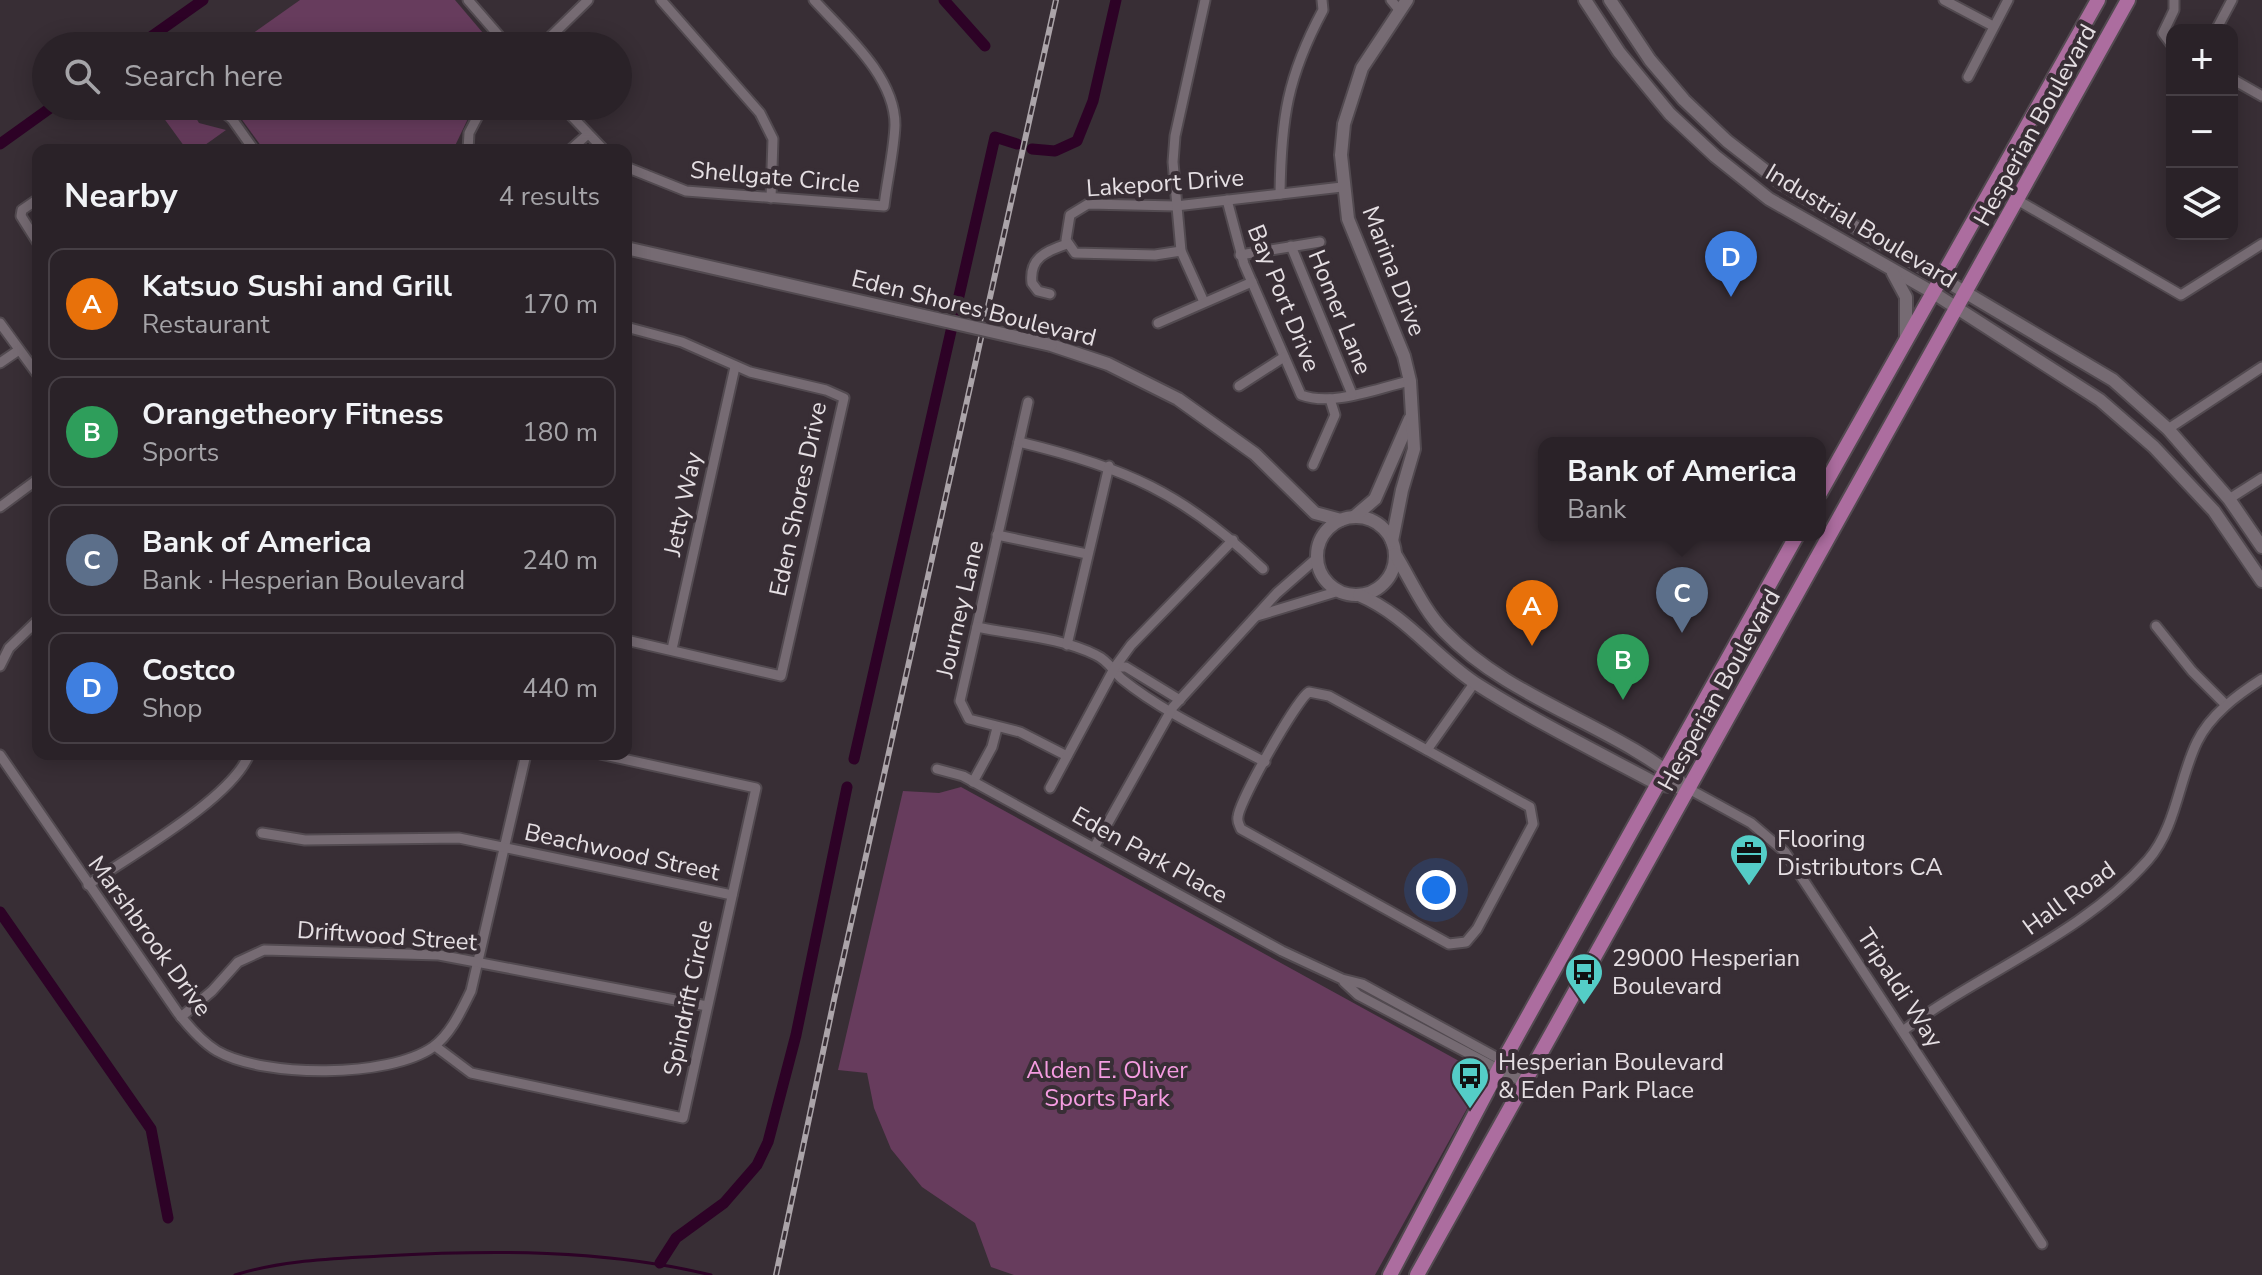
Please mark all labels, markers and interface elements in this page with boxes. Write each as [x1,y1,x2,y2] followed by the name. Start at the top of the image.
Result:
[1966,18,2104,232] street label: Hesperian Boulevard
[2166,24,2238,240] map controls
[2166,24,2238,96] button: +
[32,32,632,120] search box
[60,54,104,98] icon: search
[124,56,283,97] text: Search here
[2166,96,2238,168] button: −
[689,154,861,200] street label: Shellgate Circle
[1760,156,1962,296] street label: Industrial Boulevard
[1085,162,1245,204] street label: Lakeport Drive
[2166,168,2238,240] button: layers
[64,173,178,219] text: Nearby
[499,179,600,214] text: 4 results
[1355,201,1433,341] street label: Marina Drive
[1240,220,1328,376] street label: Bay Port Drive
[1705,231,1757,297] pin: D
[1300,245,1380,379] street label: Homer Lane
[848,262,1100,354] street label: Eden Shores Boulevard
[142,266,452,307] text: Katsuo Sushi and Grill
[82,287,102,322] text: A
[522,287,598,322] text: 170 m
[142,307,270,342] text: Restaurant
[142,394,444,435] text: Orangetheory Fitness
[762,399,834,599] street label: Eden Shores Drive
[83,415,101,450] text: B
[522,415,598,450] text: 180 m
[142,435,219,470] text: Sports
[1538,437,1826,541] popup
[656,448,710,560] street label: Jetty Way
[1567,451,1797,492] text: Bank of America
[1567,492,1626,527] text: Bank
[142,522,372,563] text: Bank of America
[928,537,991,682] street label: Journey Lane
[83,543,101,578] text: C
[522,543,598,578] text: 240 m
[142,563,465,598] text: Bank · Hesperian Boulevard
[1656,567,1708,633] pin: C
[1506,580,1558,646] pin: A
[1650,583,1788,797] street label: Hesperian Boulevard
[1597,634,1649,700] pin: B
[142,650,236,691] text: Costco
[82,671,102,706] text: D
[522,671,598,706] text: 440 m
[142,691,202,726] text: Shop
[1066,799,1234,911] street label: Eden Park Place
[522,816,723,888] street label: Beachwood Street
[1777,823,1943,883] place label: Flooring Distributors CA
[1728,832,1770,887] office icon: Flooring Distributors CA
[81,849,219,1023] street label: Marshbrook Drive
[2016,854,2122,942] street label: Hall Road
[1416,870,1456,910] your location
[296,914,479,958] street label: Driftwood Street
[656,917,720,1079] street label: Spindrift Circle
[1849,922,1951,1054] street label: Tripaldi Way
[1612,942,1800,1002] place label: 29000 Hesperian Boulevard
[1563,951,1605,1006] bus stop icon: 29000 Hesperian Boulevard
[1498,1046,1724,1106] place label: Hesperian Boulevard & Eden Park Place
[1026,1054,1188,1114] park label: Alden E. Oliver Sports Park
[1449,1055,1491,1110] bus stop icon: Hesperian Boulevard & Eden Park Place

